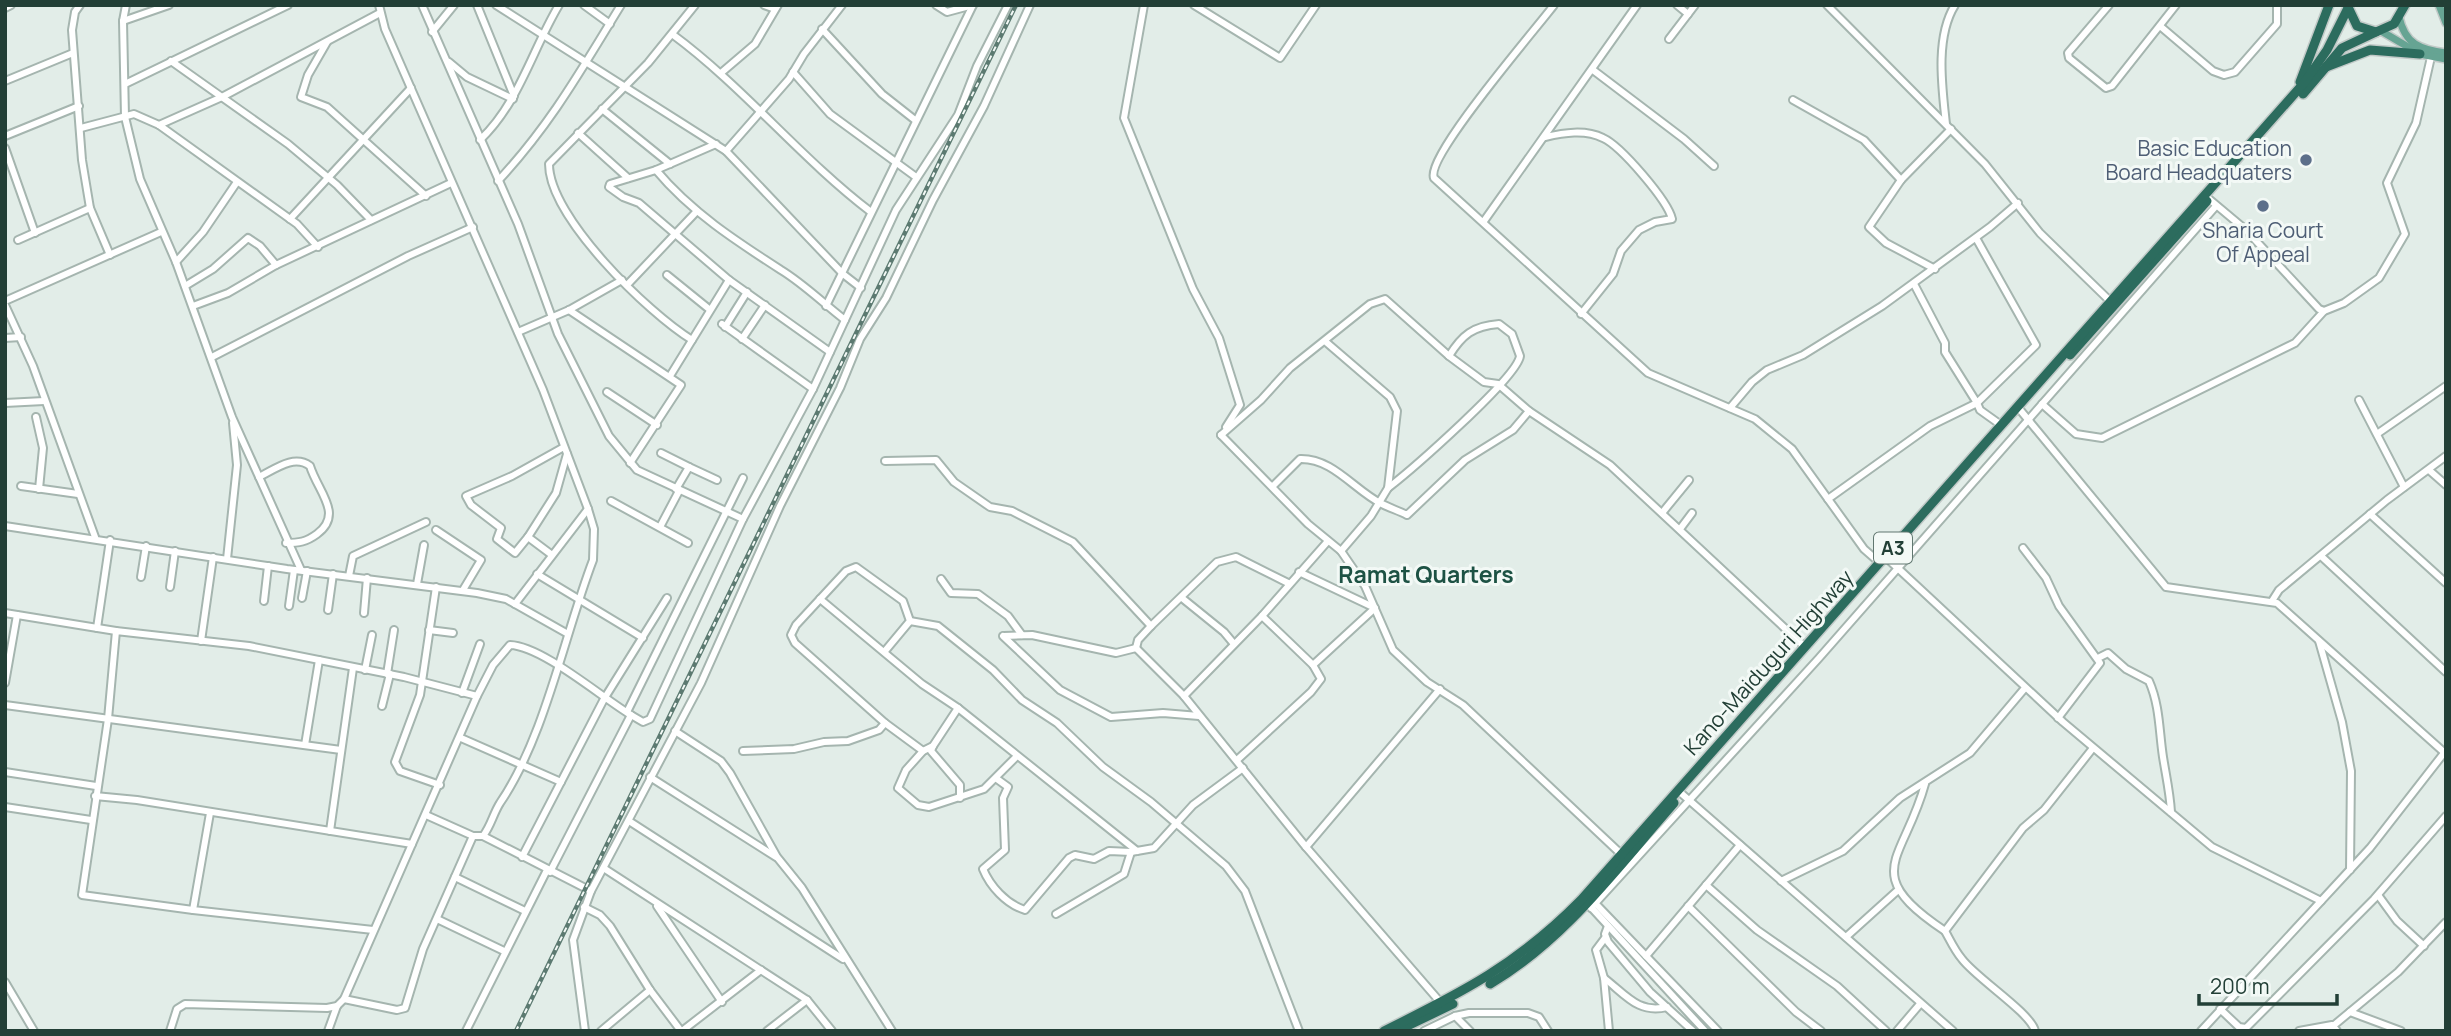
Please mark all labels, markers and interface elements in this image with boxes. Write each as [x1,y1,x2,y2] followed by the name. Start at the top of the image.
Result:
[2105,134,2292,186] place label: Basic Education Board Headquaters
[2298,152,2314,168] marker: Basic Education Board Headquaters
[2255,198,2271,214] marker: Sharia Court Of Appeal
[2202,216,2324,268] place label: Sharia Court Of Appeal
[1874,533,1912,564] road number: A3
[1338,558,1514,590] district label: Ramat Quarters
[1677,563,1859,761] street label: Kano-Maiduguri Highway
[2199,962,2337,1006] scale bar
[2210,972,2270,1000] text: 200 m

